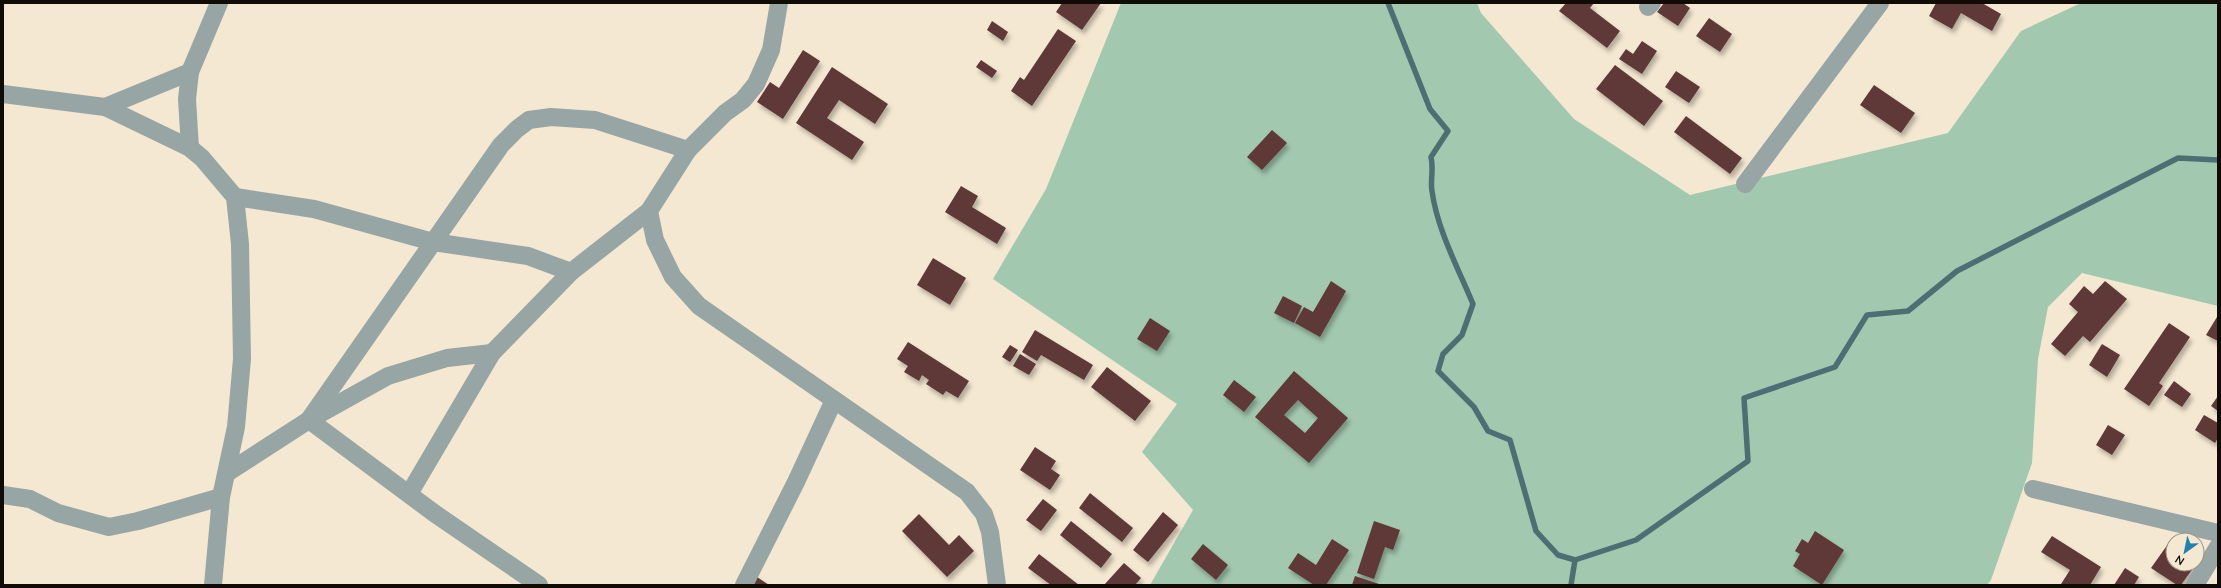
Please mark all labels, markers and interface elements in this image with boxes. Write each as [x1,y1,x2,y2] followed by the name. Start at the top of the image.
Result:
[2165,532,2205,572] north arrow
[2172,551,2187,568] text: N

